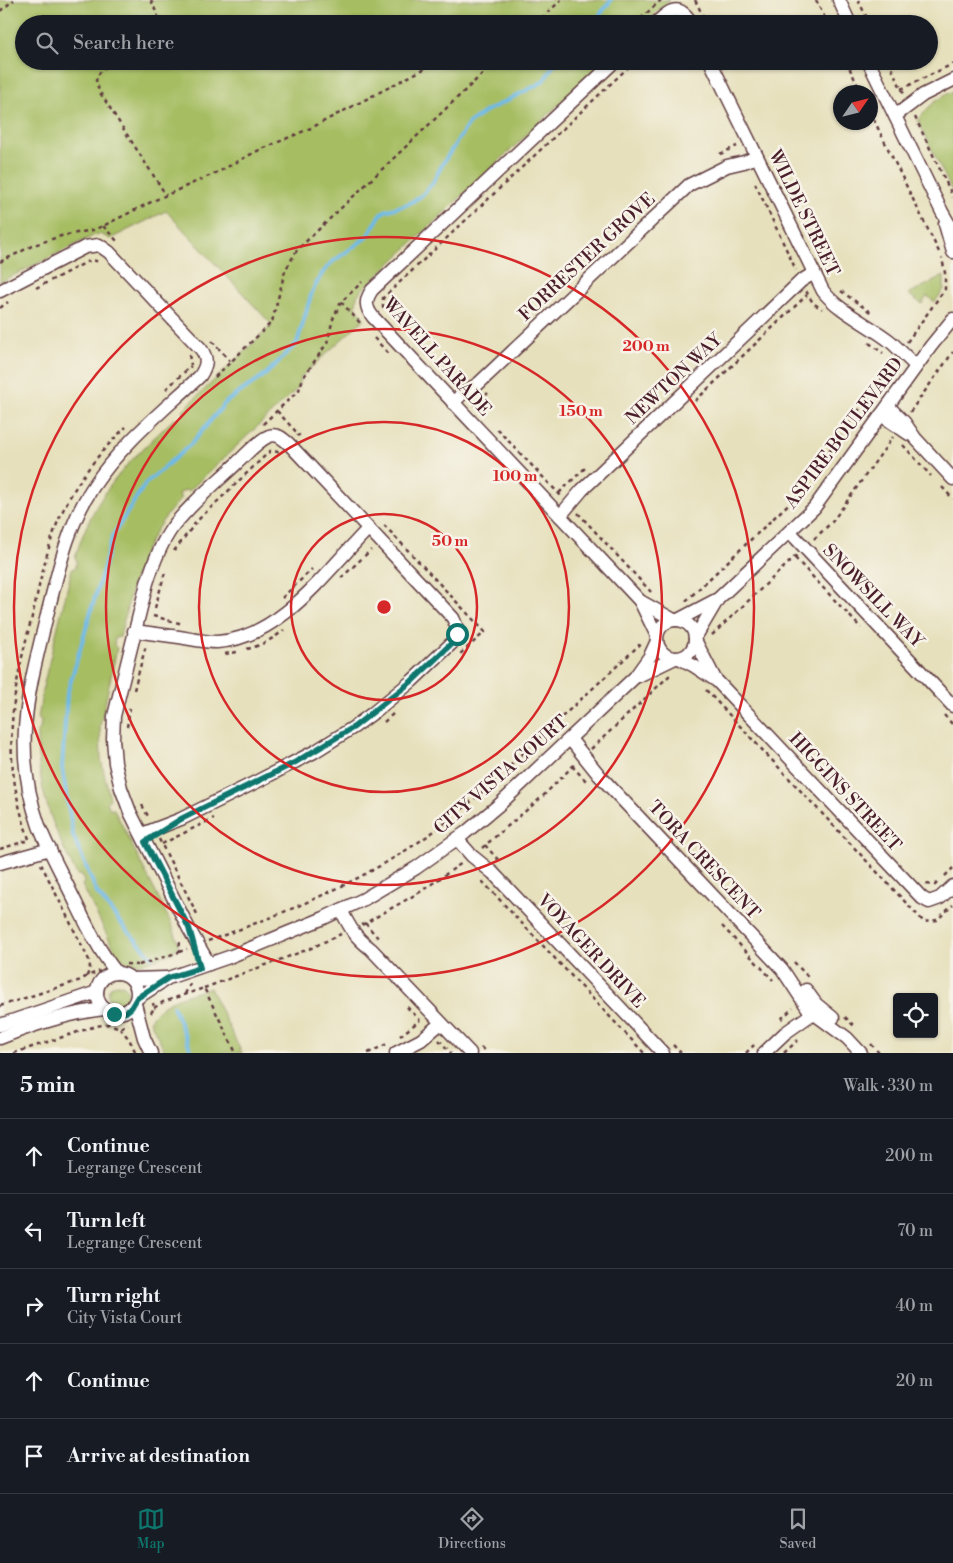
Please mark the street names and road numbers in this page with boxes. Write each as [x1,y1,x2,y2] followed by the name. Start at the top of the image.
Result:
[763,145,845,280] street label: WILDE STREET
[514,188,660,326] street label: FORRESTER GROVE
[377,292,496,421] street label: WAVELL PARADE
[621,328,728,430] street label: NEWTON WAY
[779,353,908,514] street label: ASPIRE BOULEVARD
[818,539,929,654] street label: SNOWSILL WAY
[429,710,573,840] street label: CITY VISTA COURT
[784,728,906,857] street label: HIGGINS STREET
[643,796,765,924] street label: TORA CRESCENT
[531,888,650,1013] street label: VOYAGER DRIVE

